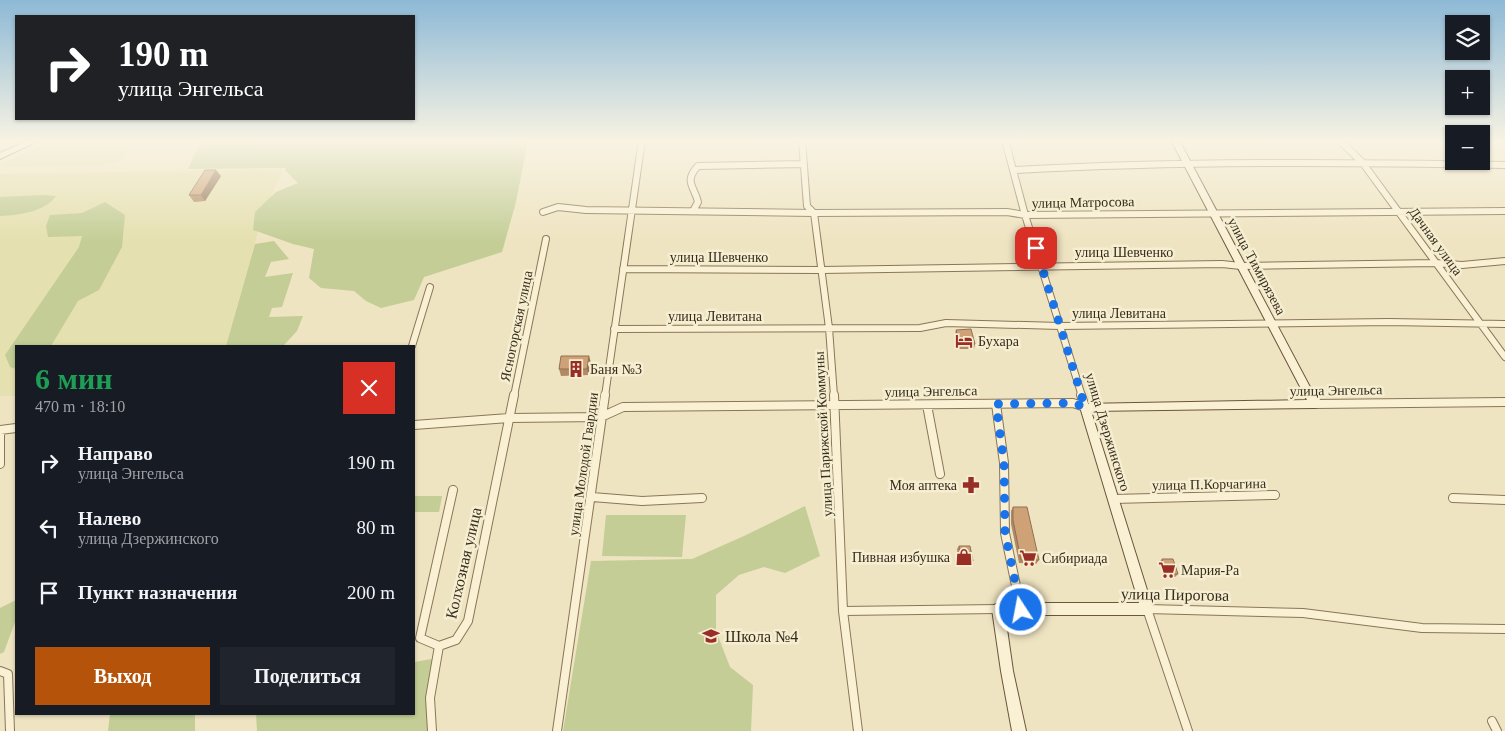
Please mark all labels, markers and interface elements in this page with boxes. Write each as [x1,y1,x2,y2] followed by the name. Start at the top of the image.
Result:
[1445,15,1490,170] map controls
[1445,15,1490,60] button: layers
[35,35,100,100] icon: right
[118,35,208,74] text: 190 m
[1445,70,1490,115] button: +
[118,76,263,101] text: улица Энгельса
[1445,125,1490,170] button: −
[1031,194,1135,211] street label: улица Матросова
[1406,204,1466,279] street label: Дачная улица
[1225,215,1289,318] street label: улица Тимирязева
[1015,227,1057,269] pin
[1022,234,1050,262] icon: arrive
[1075,245,1173,260] street label: улица Шевченко
[670,250,768,265] street label: улица Шевченко
[497,269,536,383] street label: Ясногорская улица
[1072,306,1167,321] street label: улица Левитана
[668,309,763,324] street label: улица Левитана
[954,331,974,351] hotel icon: Бухара
[978,334,1020,349] place label: Бухара
[812,350,835,517] street label: улица Парижской Коммуны
[566,359,586,379] building icon: Баня №3
[35,362,113,395] text: 6 мин
[343,362,395,414] button: close
[590,362,642,377] place label: Баня №3
[1082,371,1133,493] street label: улица Дзержинского
[1290,382,1383,399] street label: улица Энгельса
[885,383,978,400] street label: улица Энгельса
[566,391,601,537] street label: улица Молодой Гвардии
[35,398,125,415] text: 470 m · 18:10
[78,443,153,464] text: Направо
[35,449,63,477] icon: right
[347,452,395,473] text: 190 m
[78,465,184,482] text: улица Энгельса
[961,475,981,495] pharmacy icon: Моя аптека
[1152,476,1267,493] street label: улица П.Корчагина
[890,478,958,493] place label: Моя аптека
[442,506,486,621] street label: Колхозная улица
[78,508,141,529] text: Налево
[35,514,63,542] icon: left
[356,517,395,538] text: 80 m
[78,530,219,547] text: улица Дзержинского
[954,547,974,567] shop icon: Пивная избушка
[1018,548,1038,568] supermarket icon: Сибириада
[852,550,951,565] place label: Пивная избушка
[1042,551,1108,566] place label: Сибириада
[1157,560,1177,580] supermarket icon: Мария-Ра
[1181,563,1240,578] place label: Мария-Ра
[35,579,63,607] icon: arrive
[78,582,237,603] text: Пункт назначения
[347,582,395,603] text: 200 m
[994,583,1046,635] position arrow
[1121,585,1229,605] street label: улица Пирогова
[701,626,721,646] school or university icon: Школа №4
[725,628,798,645] place label: Школа №4
[35,647,210,705] button: Выход
[220,647,395,705] button: Поделиться

